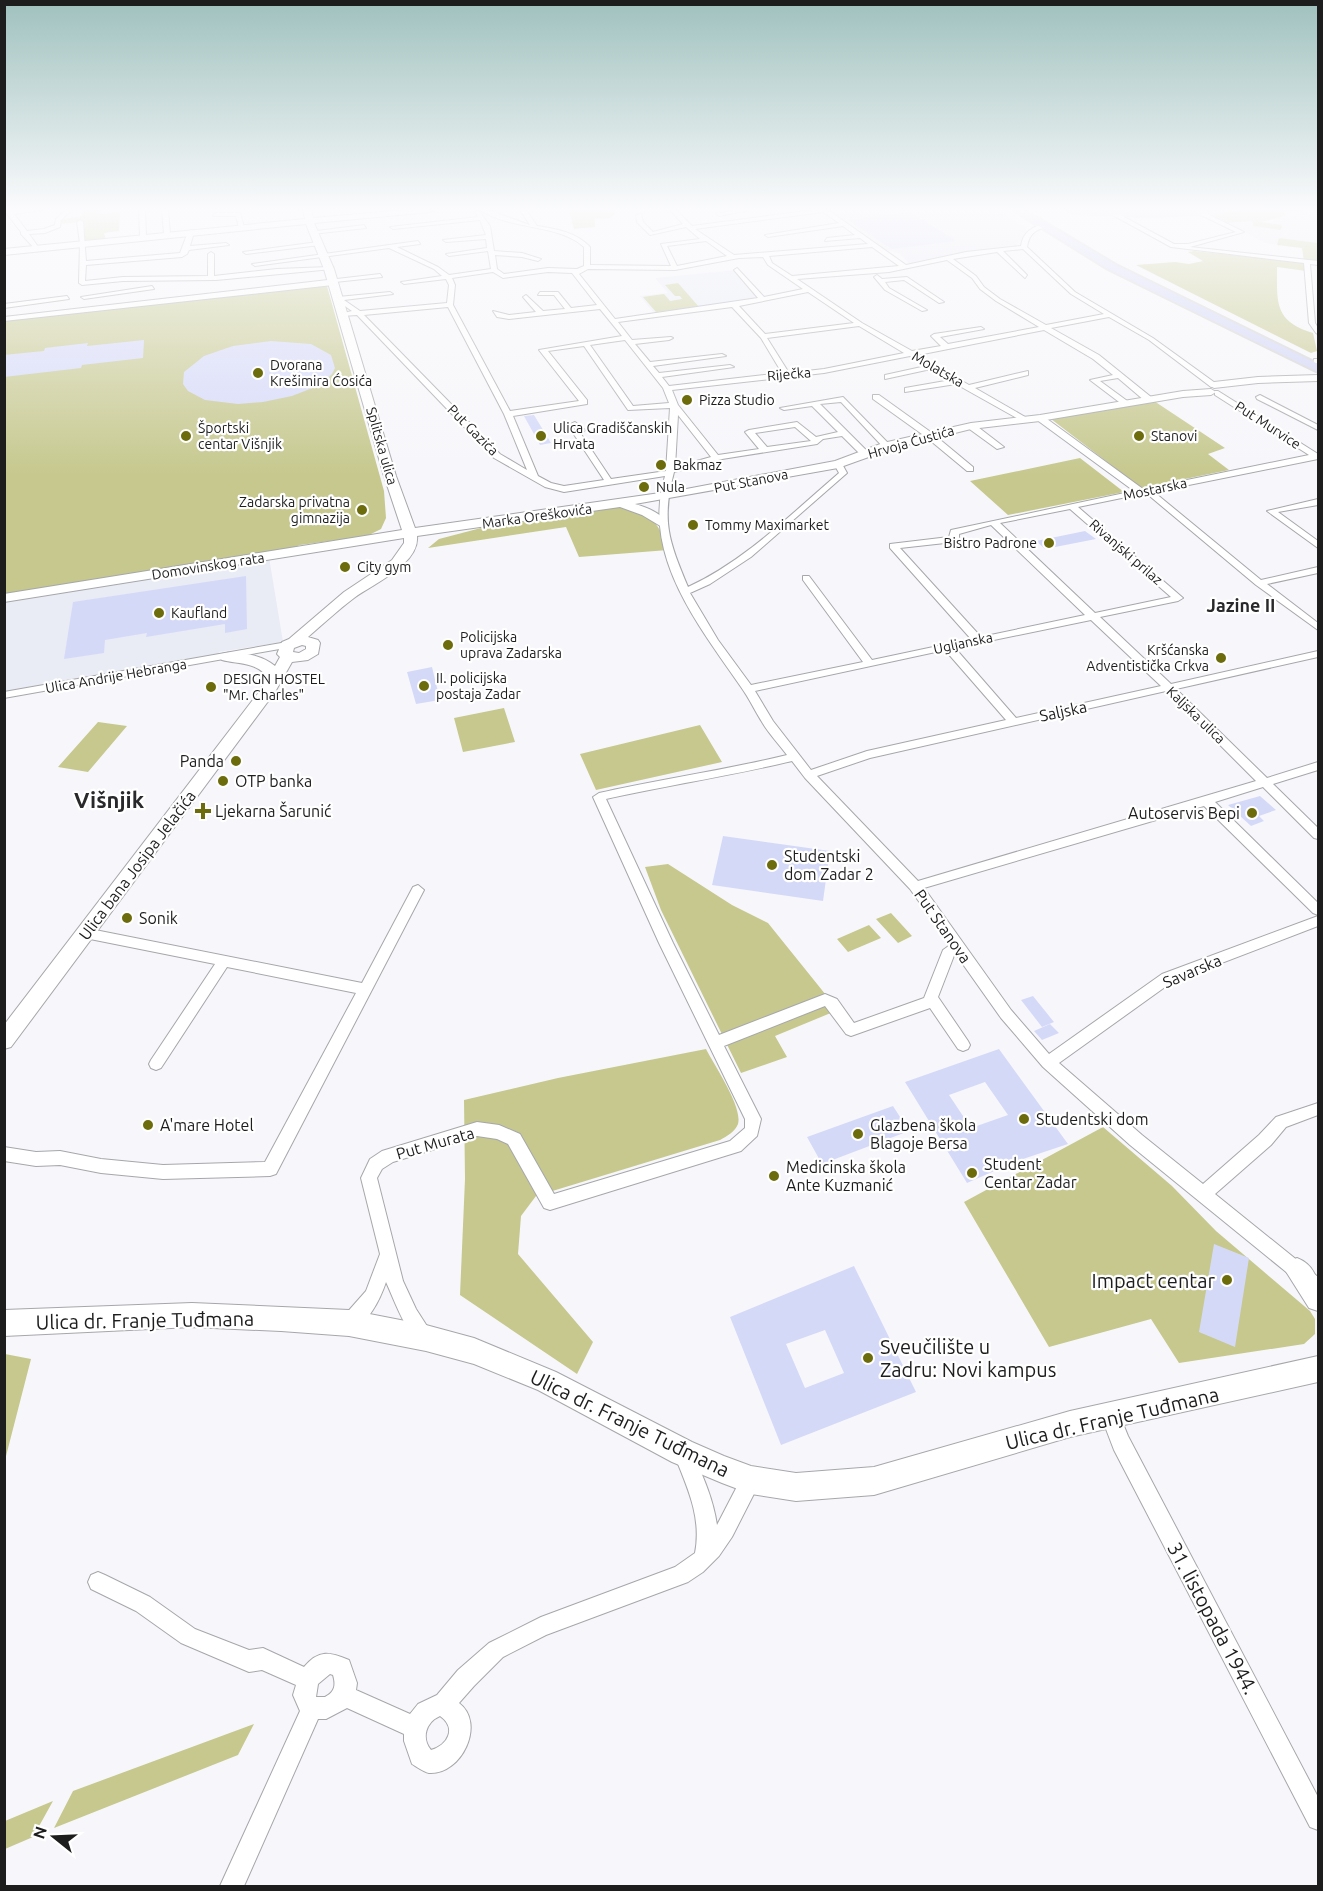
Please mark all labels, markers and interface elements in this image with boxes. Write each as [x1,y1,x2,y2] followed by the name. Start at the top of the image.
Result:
[909,348,967,390] street label: Molatska
[270,357,372,389] place label: Dvorana Krešimira Ćosića
[766,364,812,384] street label: Riječka
[251,366,265,380] marker: Dvorana Krešimira Ćosića
[699,392,775,408] place label: Pizza Studio
[680,393,694,407] marker: Pizza Studio
[1232,398,1304,452] street label: Put Murvice
[444,401,502,459] street label: Put Gazića
[363,405,401,487] street label: Splitska ulica
[198,419,282,452] place label: Športski centar Višnjik
[553,420,672,452] place label: Ulica Gradiščanskih Hrvata
[866,421,956,462] street label: Hrvoja Ćustića
[1151,428,1197,444] place label: Stanovi
[179,429,193,443] marker: Športski centar Višnjik
[534,429,548,443] marker: Ulica Gradiščanskih Hrvata
[1132,429,1146,443] marker: Stanovi
[673,457,722,473] place label: Bakmaz
[654,458,668,472] marker: Bakmaz
[713,466,789,496] street label: Put Stanova
[1122,474,1188,504] street label: Mostarska
[656,479,685,495] place label: Nula
[637,480,651,494] marker: Nula
[239,494,350,526] place label: Zadarska privatna gimnazija
[481,500,593,532] street label: Marka Oreškovića
[355,503,369,517] marker: Zadarska privatna gimnazija
[1086,516,1166,588] street label: Rivanjski prilaz
[705,517,829,533] place label: Tommy Maximarket
[686,518,700,532] marker: Tommy Maximarket
[944,535,1037,551] place label: Bistro Padrone
[1042,536,1056,550] marker: Bistro Padrone
[150,549,266,583] street label: Domovinskog rata
[357,559,411,575] place label: City gym
[338,560,352,574] marker: City gym
[1207,595,1275,615] district label: Jazine II
[171,605,227,621] place label: Kaufland
[152,606,166,620] marker: Kaufland
[460,629,562,661] place label: Policijska uprava Zadarska
[932,629,994,657] street label: Ugljanska
[441,638,455,652] marker: Policijska uprava Zadarska
[1086,642,1209,674] place label: Kršćanska Adventistička Crkva
[1214,651,1228,665] marker: Kršćanska Adventistička Crkva
[44,656,188,696] street label: Ulica Andrije Hebranga
[436,670,521,702] place label: II. policijska postaja Zadar
[223,671,325,703] place label: DESIGN HOSTEL "Mr. Charles"
[417,679,431,693] marker: II. policijska postaja Zadar
[204,680,218,694] marker: DESIGN HOSTEL "Mr. Charles"
[1163,683,1229,747] street label: Kaljska ulica
[1038,697,1088,725] street label: Saljska
[180,752,224,770] place label: Panda
[229,754,243,768] marker: Panda
[235,772,312,790] place label: OTP banka
[216,774,230,788] marker: OTP banka
[74,787,145,812] district label: Višnjik
[75,787,199,943] street label: Ulica bana Josipa Jelačića
[215,801,332,820] place label: Ljekarna Šarunić
[196,804,210,818] marker: Ljekarna Šarunić
[1128,804,1240,822] place label: Autoservis Bepi
[1245,806,1259,820] marker: Autoservis Bepi
[784,847,874,883] place label: Studentski dom Zadar 2
[765,858,779,872] marker: Studentski dom Zadar 2
[911,886,975,966] street label: Put Stanova
[139,909,178,927] place label: Sonik
[120,911,134,925] marker: Sonik
[1160,951,1224,991] street label: Savarska
[1036,1110,1149,1128] place label: Studentski dom
[1017,1112,1031,1126] marker: Studentski dom
[160,1116,254,1134] place label: A'mare Hotel
[870,1116,976,1152] place label: Glazbena škola Blagoje Bersa
[141,1118,155,1132] marker: A'mare Hotel
[394,1123,476,1163] street label: Put Murata
[851,1127,865,1141] marker: Glazbena škola Blagoje Bersa
[984,1155,1077,1191] place label: Student Centar Zadar
[786,1158,906,1194] place label: Medicinska škola Ante Kuzmanić
[965,1166,979,1180] marker: Student Centar Zadar
[767,1169,781,1183] marker: Medicinska škola Ante Kuzmanić
[1092,1269,1215,1292] place label: Impact centar
[1220,1273,1234,1287] marker: Impact centar
[36,1307,254,1333] street label: Ulica dr. Franje Tuđmana
[880,1335,1056,1381] place label: Sveučilište u Zadru: Novi kampus
[861,1351,875,1365] marker: Sveučilište u Zadru: Novi kampus
[527,1365,733,1481] street label: Ulica dr. Franje Tuđmana
[1003,1382,1221,1454] street label: Ulica dr. Franje Tuđmana
[1163,1538,1263,1698] street label: 31. listopada 1944.
[24,1807,84,1867] north arrow
[29,1824,50,1841] text: N

